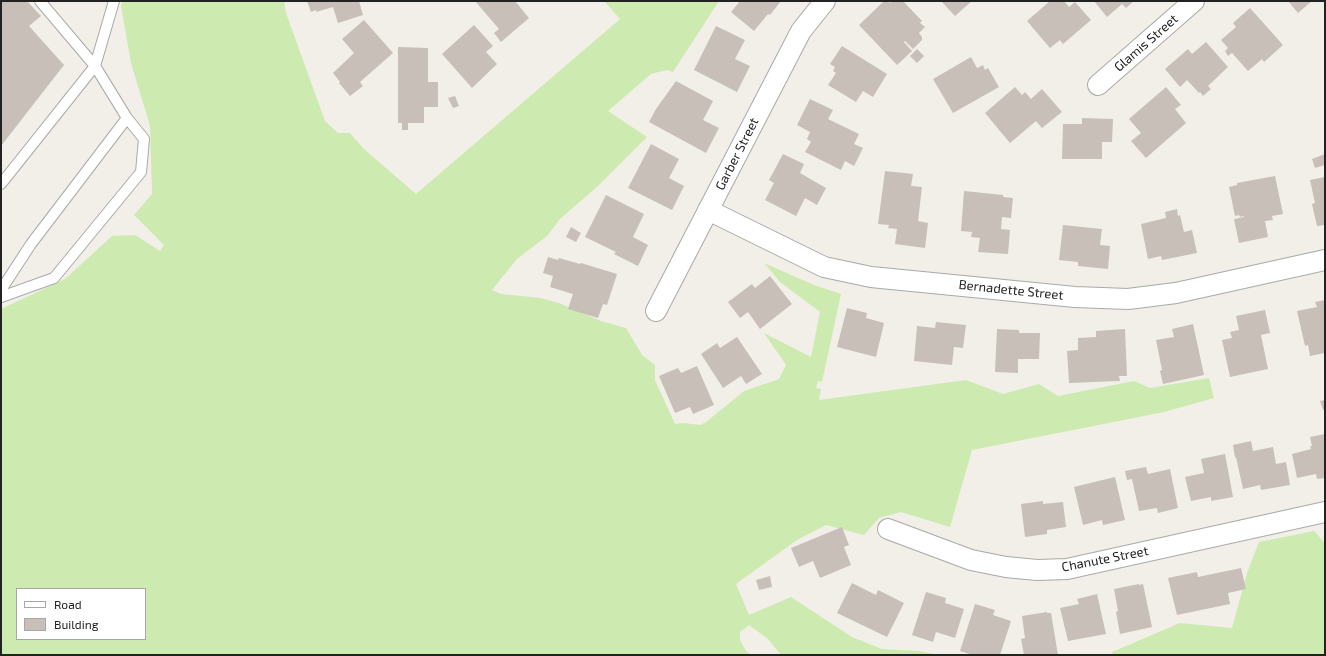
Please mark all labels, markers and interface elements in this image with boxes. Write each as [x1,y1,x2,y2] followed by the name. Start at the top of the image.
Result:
[1111,11,1181,75] street label: Glamis Street
[712,115,762,193] street label: Garber Street
[958,277,1064,303] street label: Bernadette Street
[1060,543,1150,575] street label: Chanute Street
[16,588,146,640] legend
[54,597,82,611] text: Road
[54,617,98,631] text: Building

